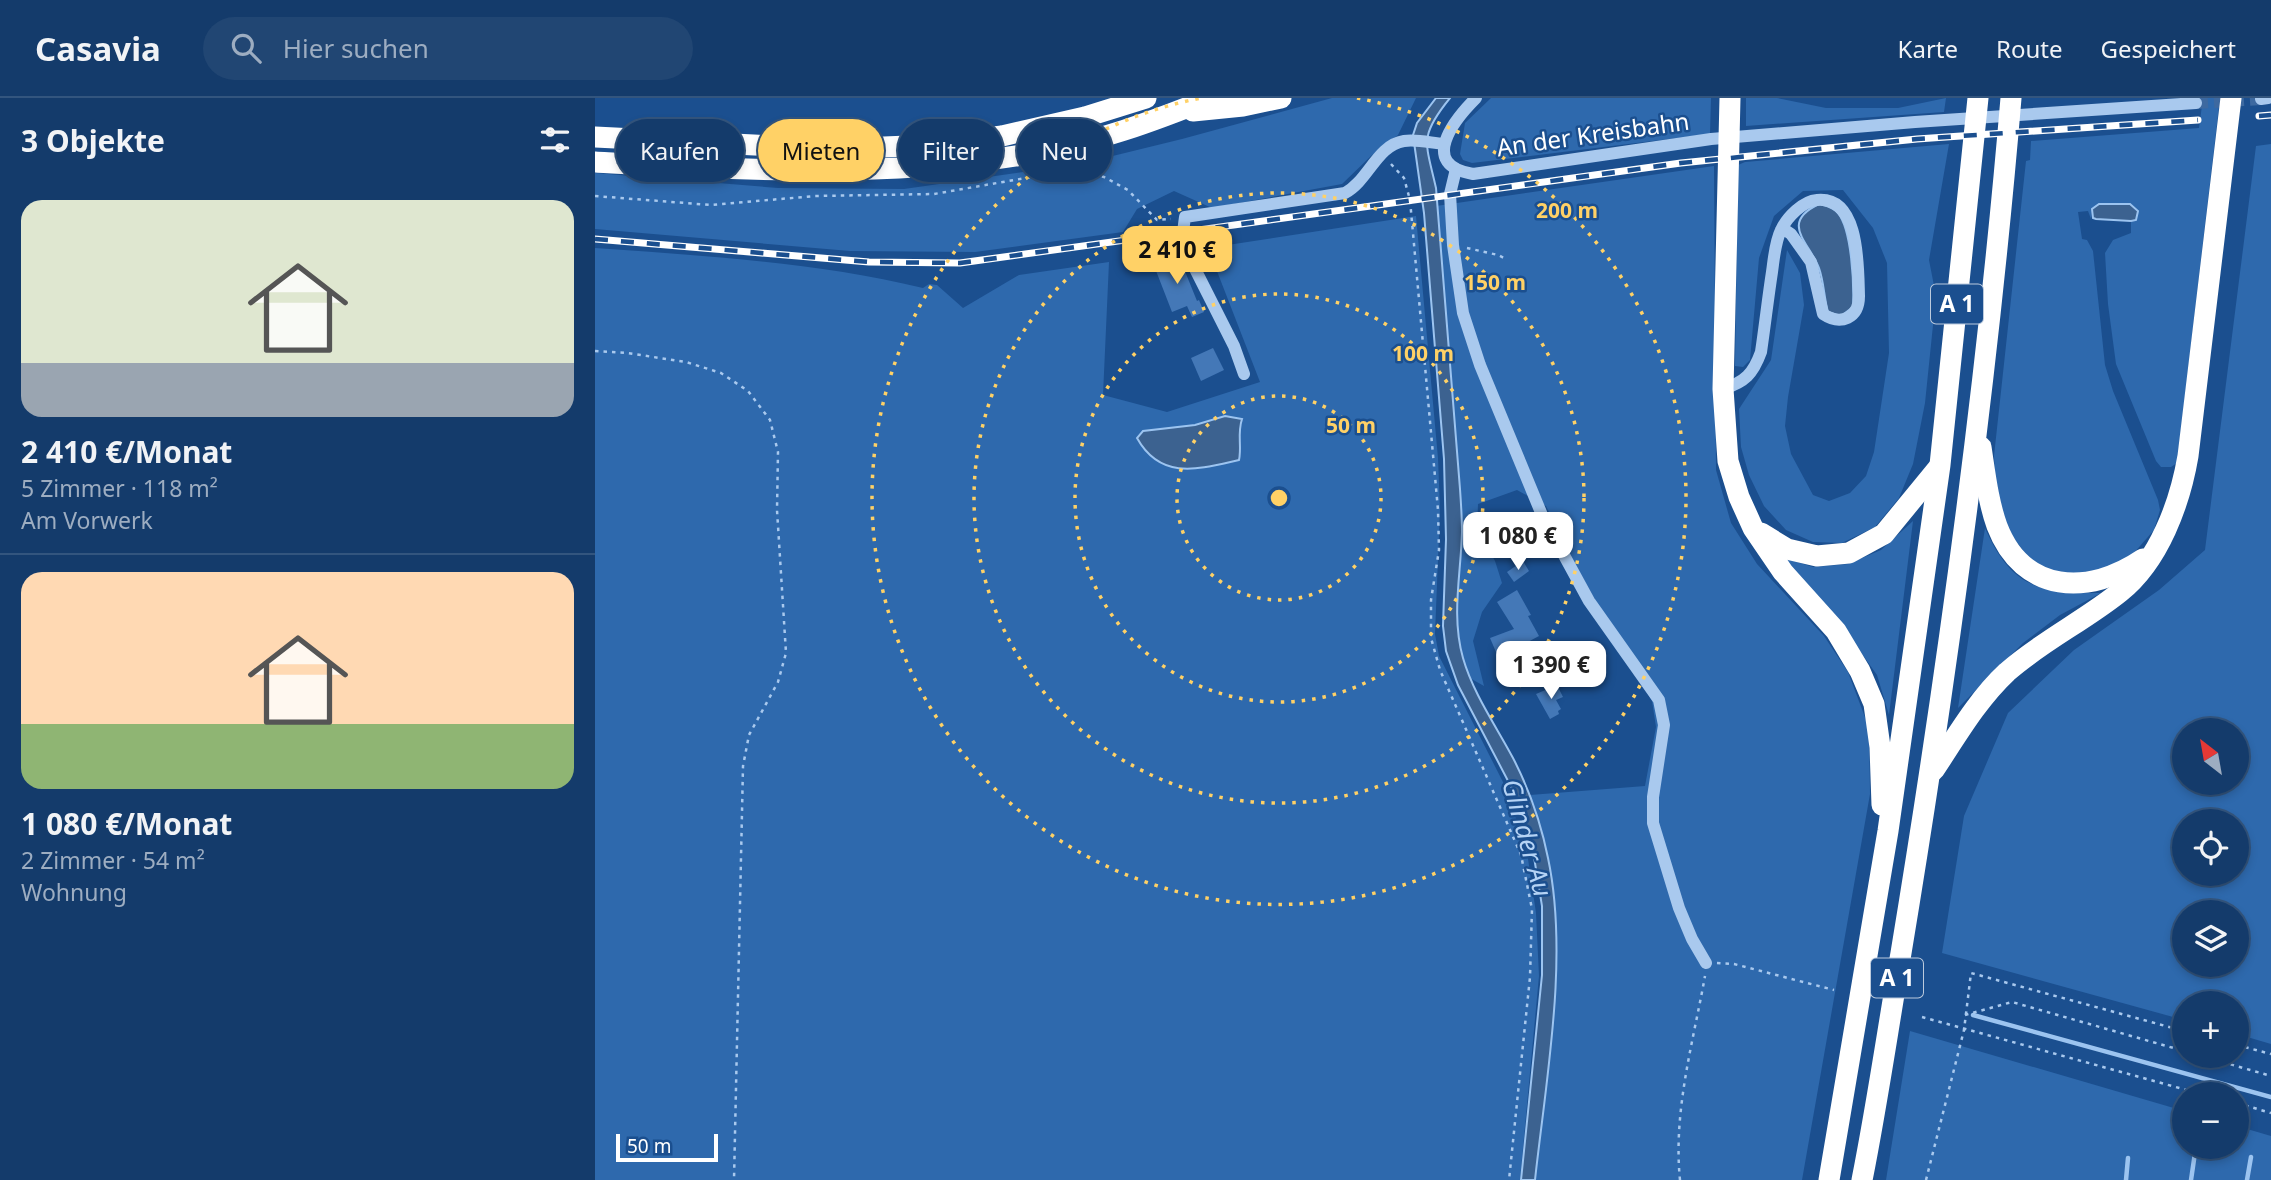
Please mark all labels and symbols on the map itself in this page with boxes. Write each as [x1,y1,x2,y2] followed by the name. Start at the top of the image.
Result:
[1494,104,1691,163] street label: An der Kreisbahn
[1536,196,1598,224] text: 200 m
[1112,226,1242,286] pin: 2 410 €
[1464,268,1526,296] text: 150 m
[1931,284,1983,324] road number: A 1
[1392,339,1454,367] text: 100 m
[1326,411,1376,439] text: 50 m
[1267,486,1291,510] centre of rings
[1453,512,1583,572] pin: 1 080 €
[1486,642,1616,701] pin: 1 390 €
[2172,718,2249,794] north arrow
[1494,775,1562,901] water label: Glinder Au
[1871,958,1923,998] road number: A 1
[616,1131,717,1163] scale bar

